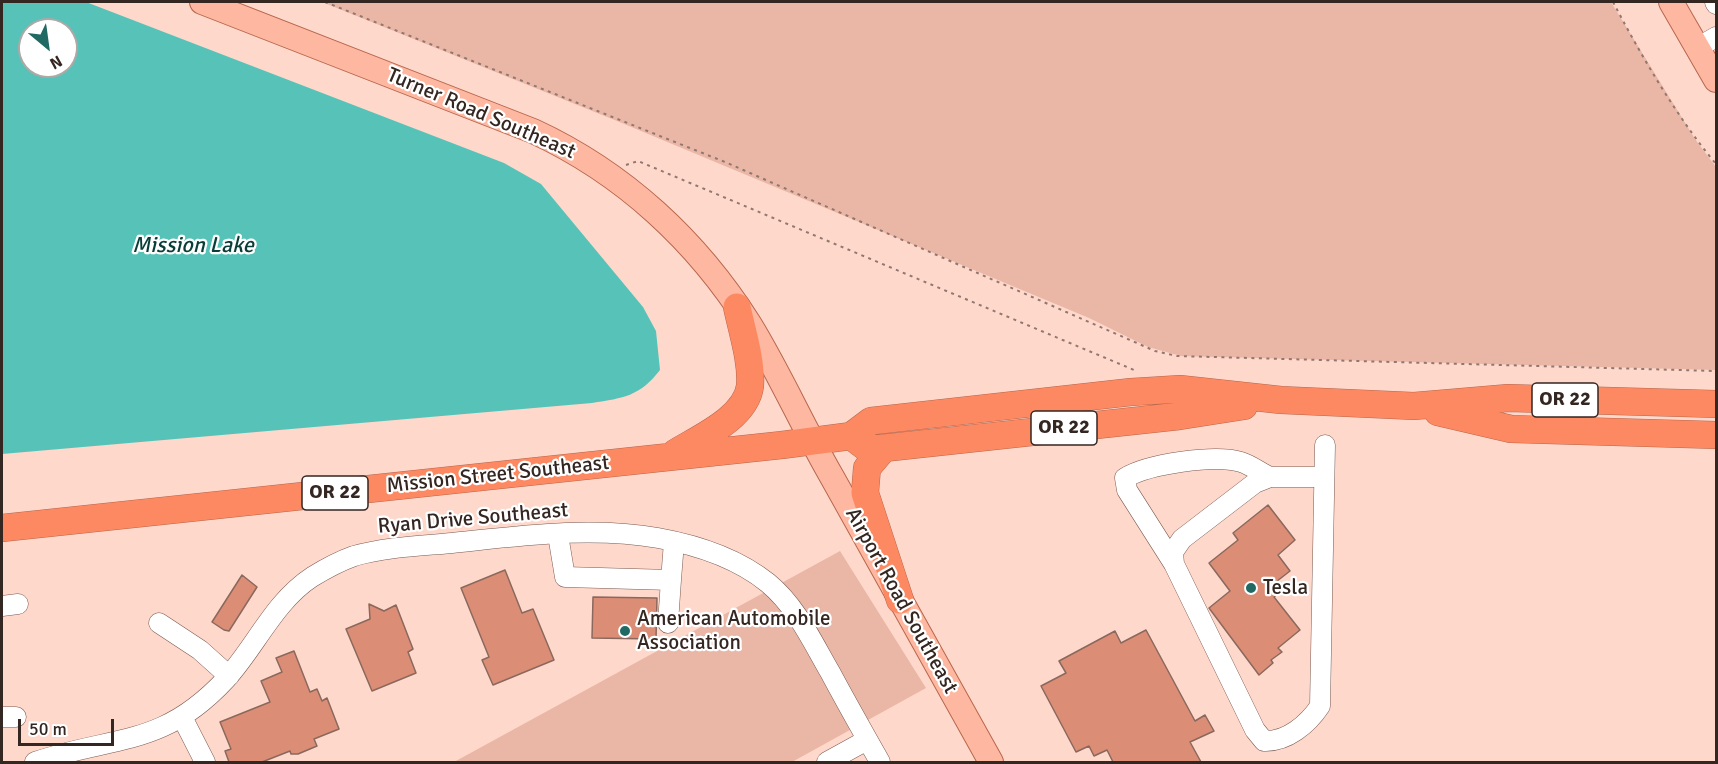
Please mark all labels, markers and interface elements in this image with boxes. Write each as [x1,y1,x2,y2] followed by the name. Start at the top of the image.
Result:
[18,18,78,78] north arrow
[46,51,65,73] text: N
[383,63,579,165] street label: Turner Road Southeast
[132,233,254,259] water label: Mission Lake
[1532,383,1598,417] road number: OR 22
[1031,411,1097,445] road number: OR 22
[385,451,611,499] street label: Mission Street Southeast
[302,476,368,510] road number: OR 22
[377,498,569,540] street label: Ryan Drive Southeast
[839,504,963,698] street label: Airport Road Southeast
[1263,575,1308,601] place label: Tesla
[1244,581,1258,595] marker: Tesla
[637,606,831,656] place label: American Automobile Association
[618,624,632,638] marker: American Automobile Association
[21,707,117,745] scale bar
[29,718,67,740] text: 50 m

